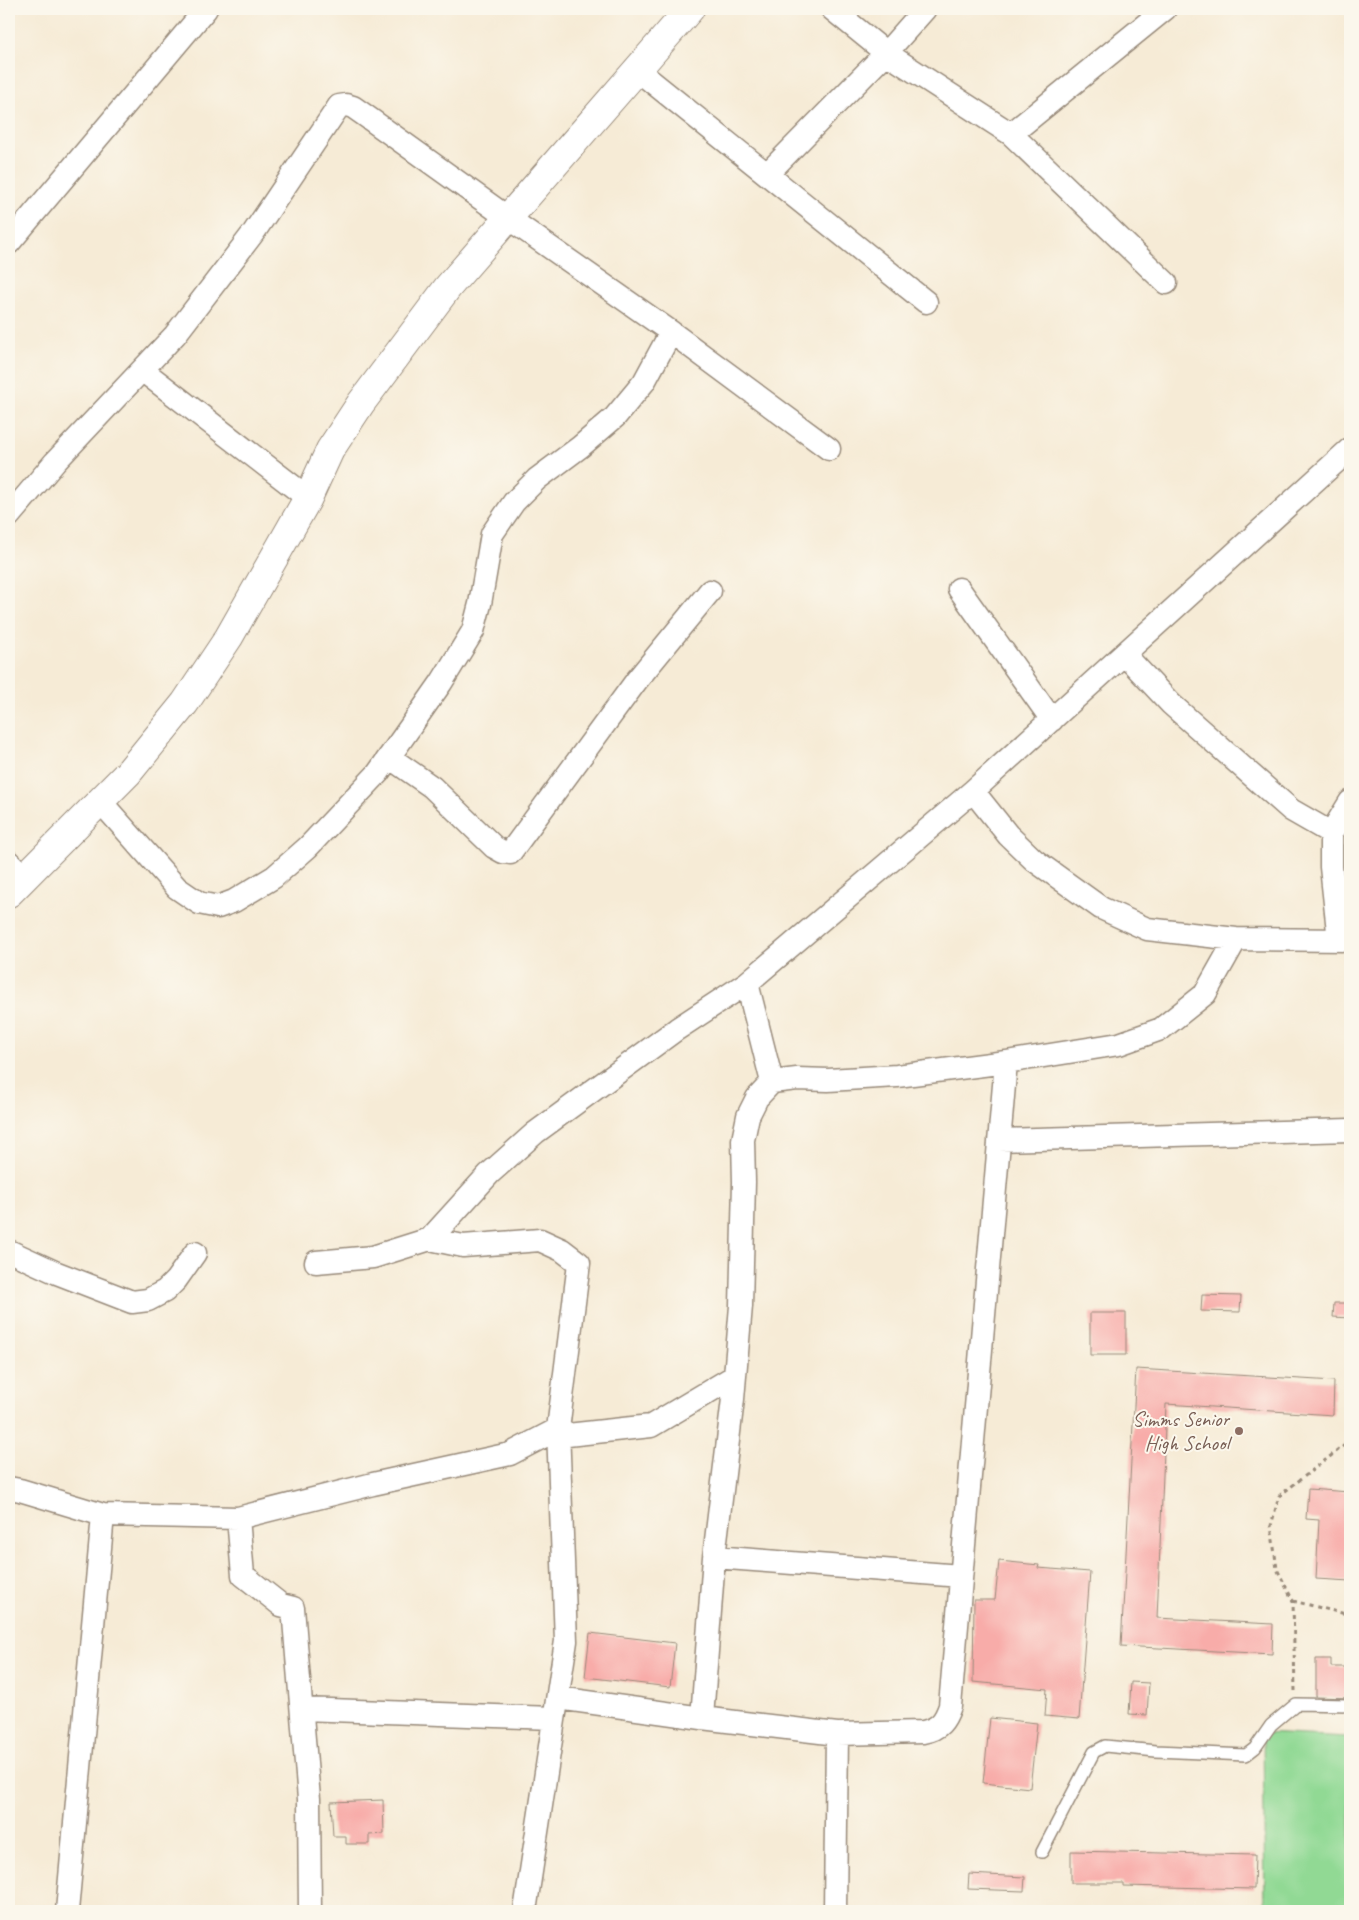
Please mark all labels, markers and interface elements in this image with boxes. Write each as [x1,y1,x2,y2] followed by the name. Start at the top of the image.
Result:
[1132,1406,1232,1456] place label: Simms Senior High School
[1233,1425,1245,1437] marker: Simms Senior High School

